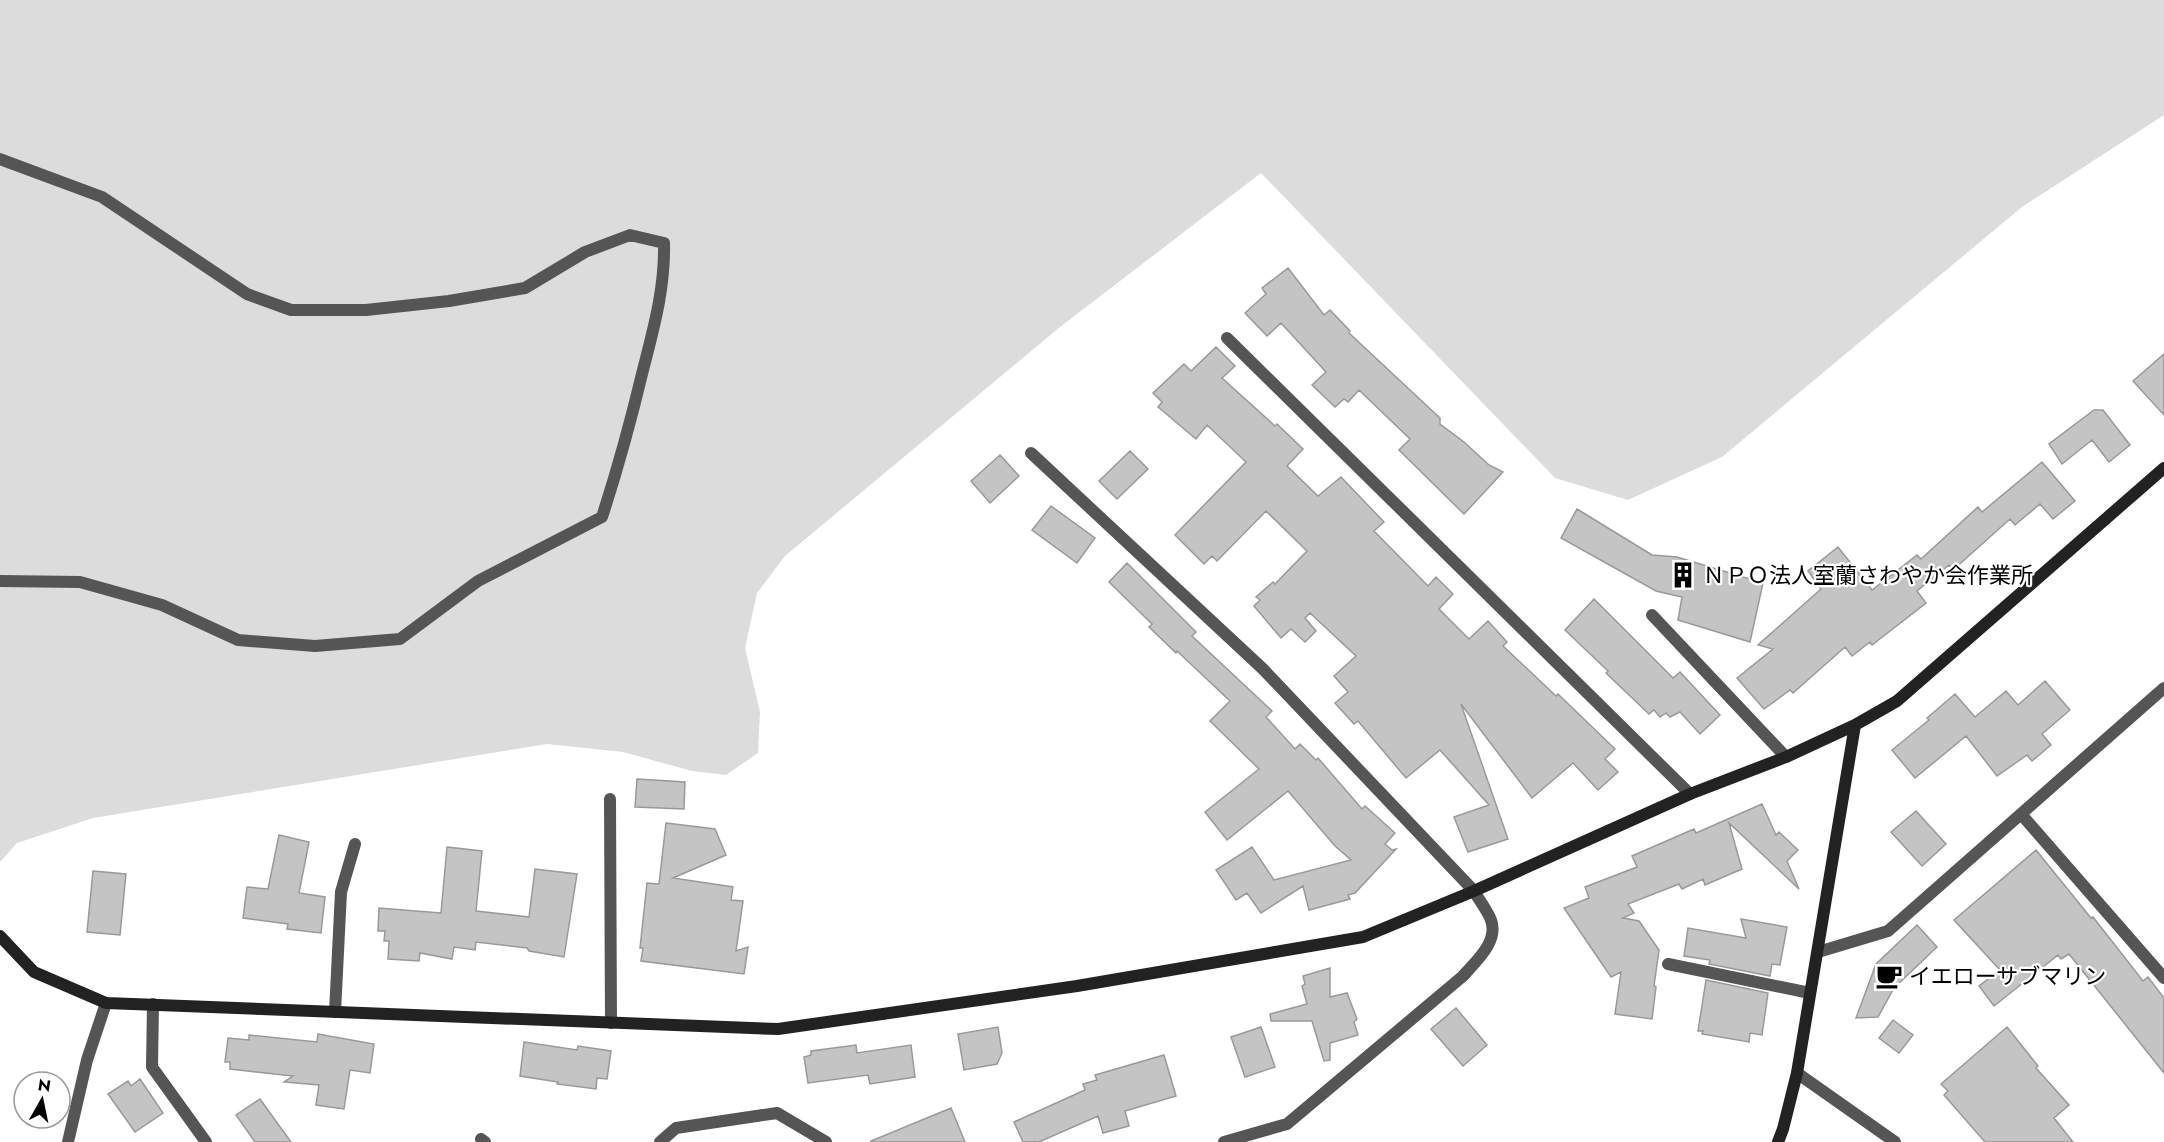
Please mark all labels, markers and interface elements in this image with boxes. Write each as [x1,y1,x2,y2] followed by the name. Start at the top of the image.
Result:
[1703,559,2033,591] place label: ＮＰＯ法人室蘭さわやか会作業所
[1668,560,1698,590] building icon: ＮＰＯ法人室蘭さわやか会作業所
[1909,960,2106,992] place label: イエローサブマリン
[1874,961,1904,991] cafe icon: イエローサブマリン
[12,1070,72,1130] north arrow
[36,1073,52,1098] text: N

